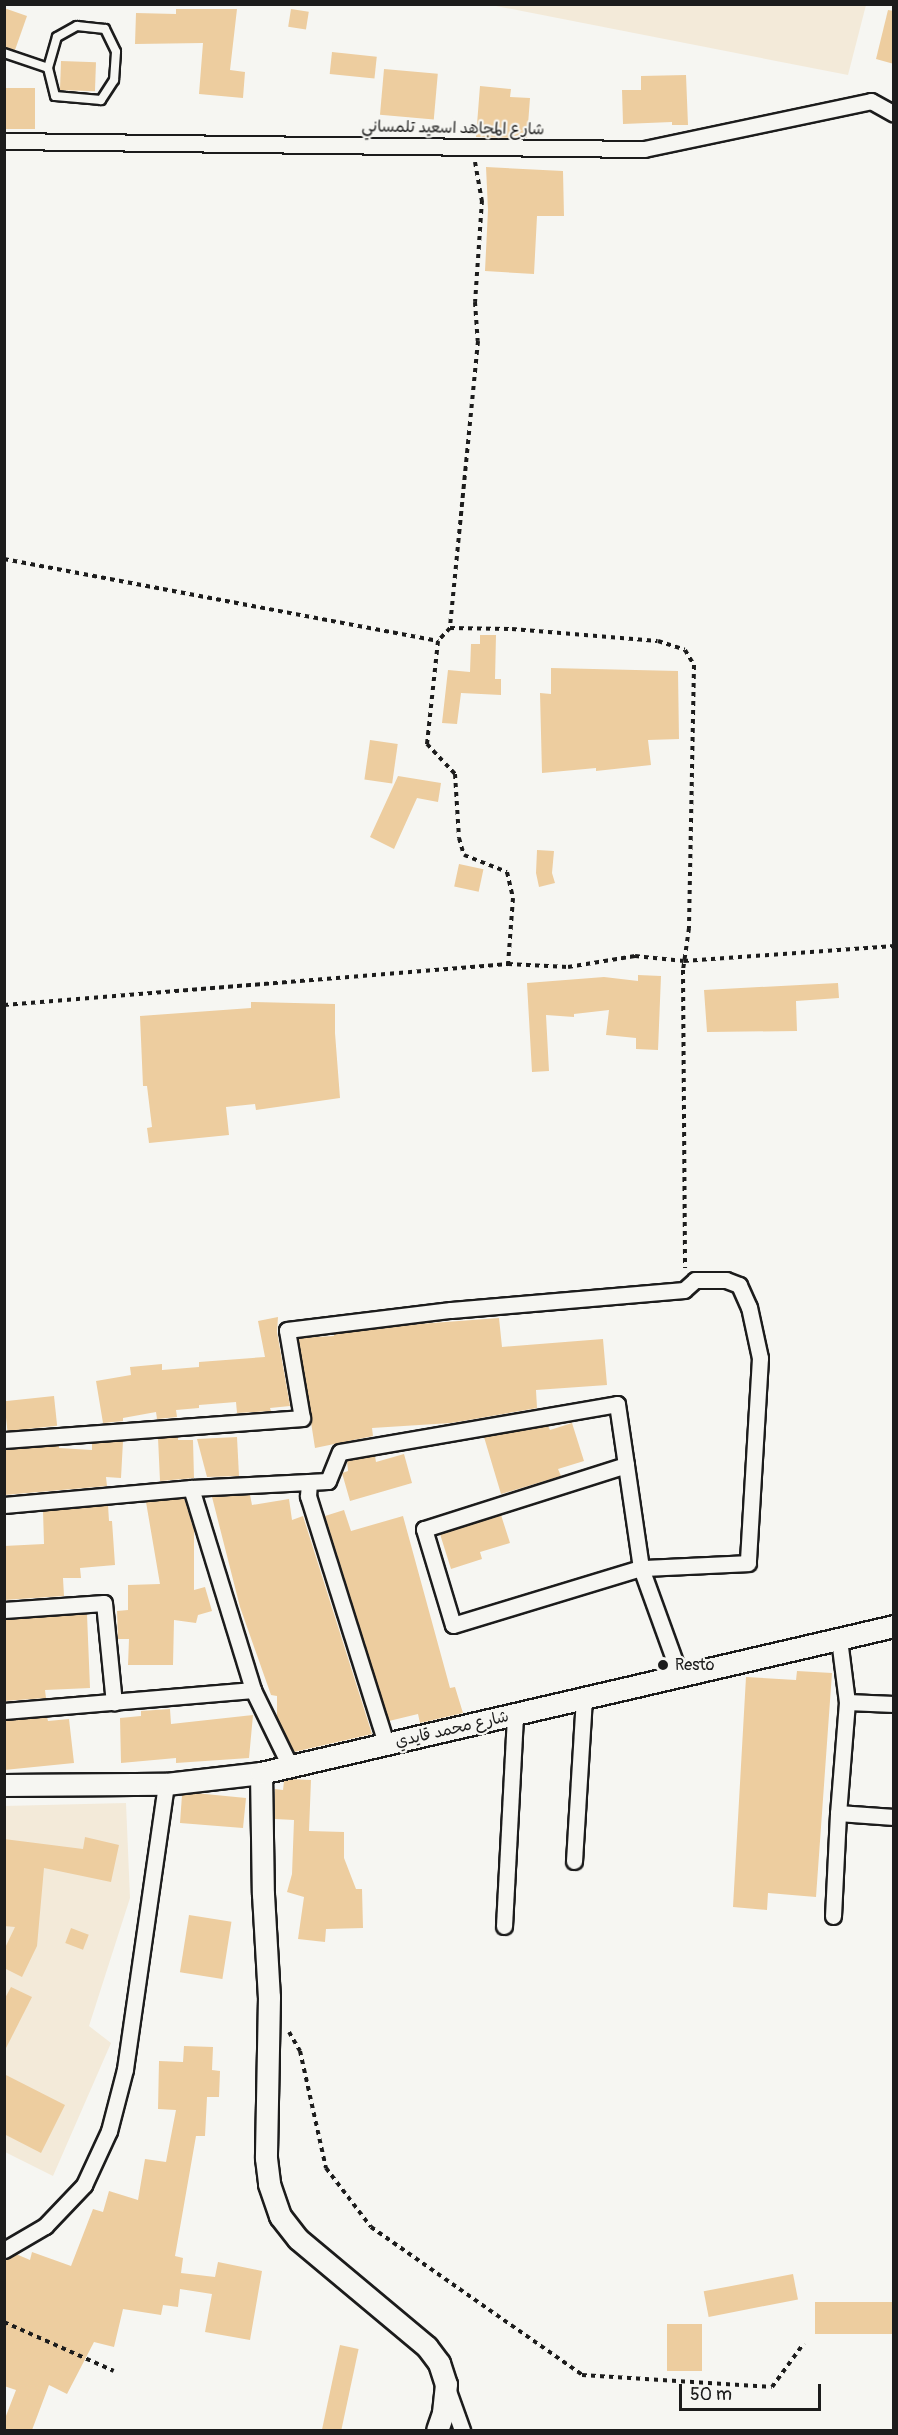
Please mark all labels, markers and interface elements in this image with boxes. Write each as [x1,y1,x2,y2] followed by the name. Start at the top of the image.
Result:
[361,117,545,139] street label: شارع المجاهد اسعيد تلمساني
[675,1655,714,1675] place label: Resto
[656,1658,670,1672] marker: Resto
[393,1707,511,1751] street label: شارع محمد قايدي
[682,2372,824,2410] scale bar
[690,2383,732,2406] text: 50 m

